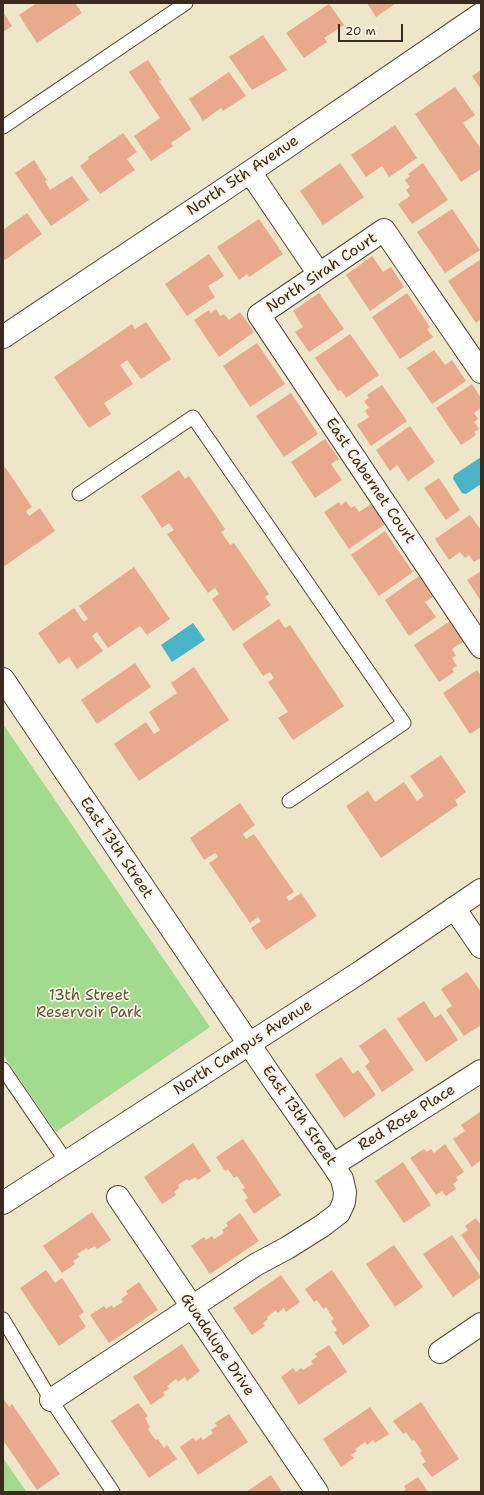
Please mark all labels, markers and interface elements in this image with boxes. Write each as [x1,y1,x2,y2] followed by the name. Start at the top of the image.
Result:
[340,16,405,42] scale bar
[345,23,376,39] text: 20 m
[184,132,302,220] street label: North 5th Avenue
[263,229,381,317] street label: North Sirah Court
[321,415,419,547] street label: East Cabernet Court
[76,794,156,902] street label: East 13th Street
[36,987,142,1022] park label: 13th Street Reservoir Park
[170,997,316,1099] street label: North Campus Avenue
[258,1063,340,1169] street label: East 13th Street
[355,1081,459,1155] street label: Red Rose Place
[176,1290,258,1400] street label: Guadalupe Drive

